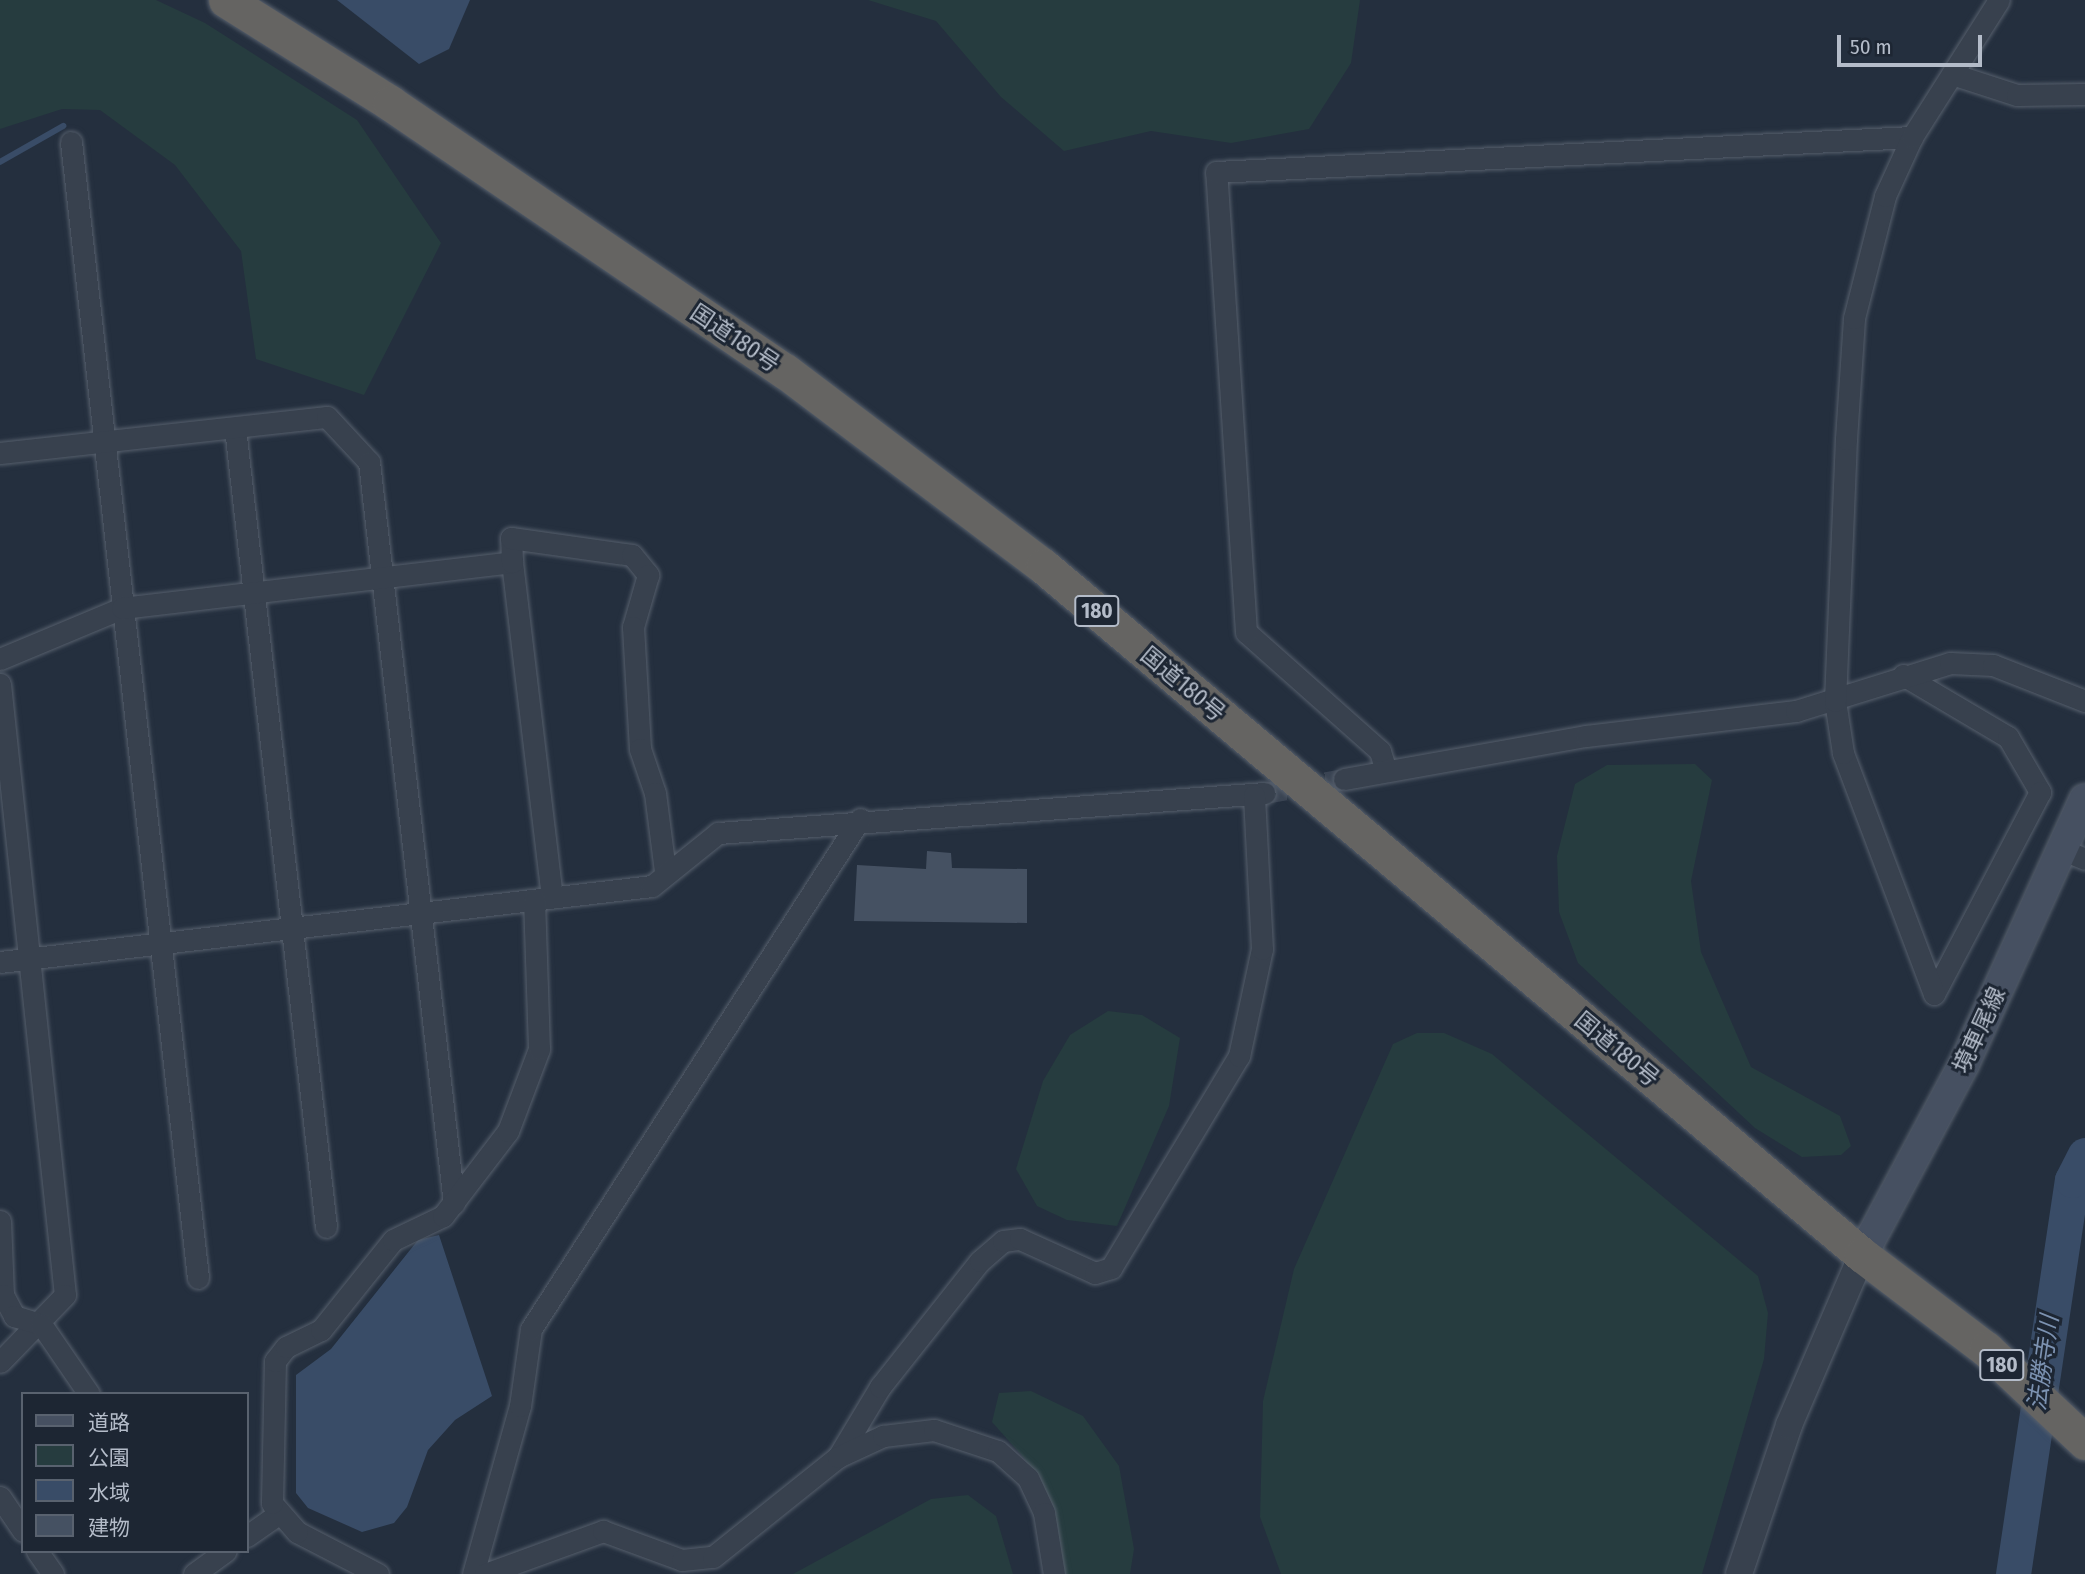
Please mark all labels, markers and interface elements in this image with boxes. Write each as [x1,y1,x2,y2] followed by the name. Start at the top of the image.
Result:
[1840,21,1985,65] scale bar
[1850,34,1892,60] text: 50 m
[685,298,785,378] street label: 国道180号
[1074,594,1120,628] road number: 180
[1135,641,1231,727] street label: 国道180号
[1947,982,2011,1078] street label: 境車尾線
[1569,1006,1665,1092] street label: 国道180号
[2023,1313,2065,1413] water label: 法勝寺川
[1979,1348,2025,1382] road number: 180
[21,1392,248,1553] legend
[88,1410,130,1436] text: 道路
[88,1445,130,1471] text: 公園
[88,1480,130,1506] text: 水域
[88,1515,130,1541] text: 建物

